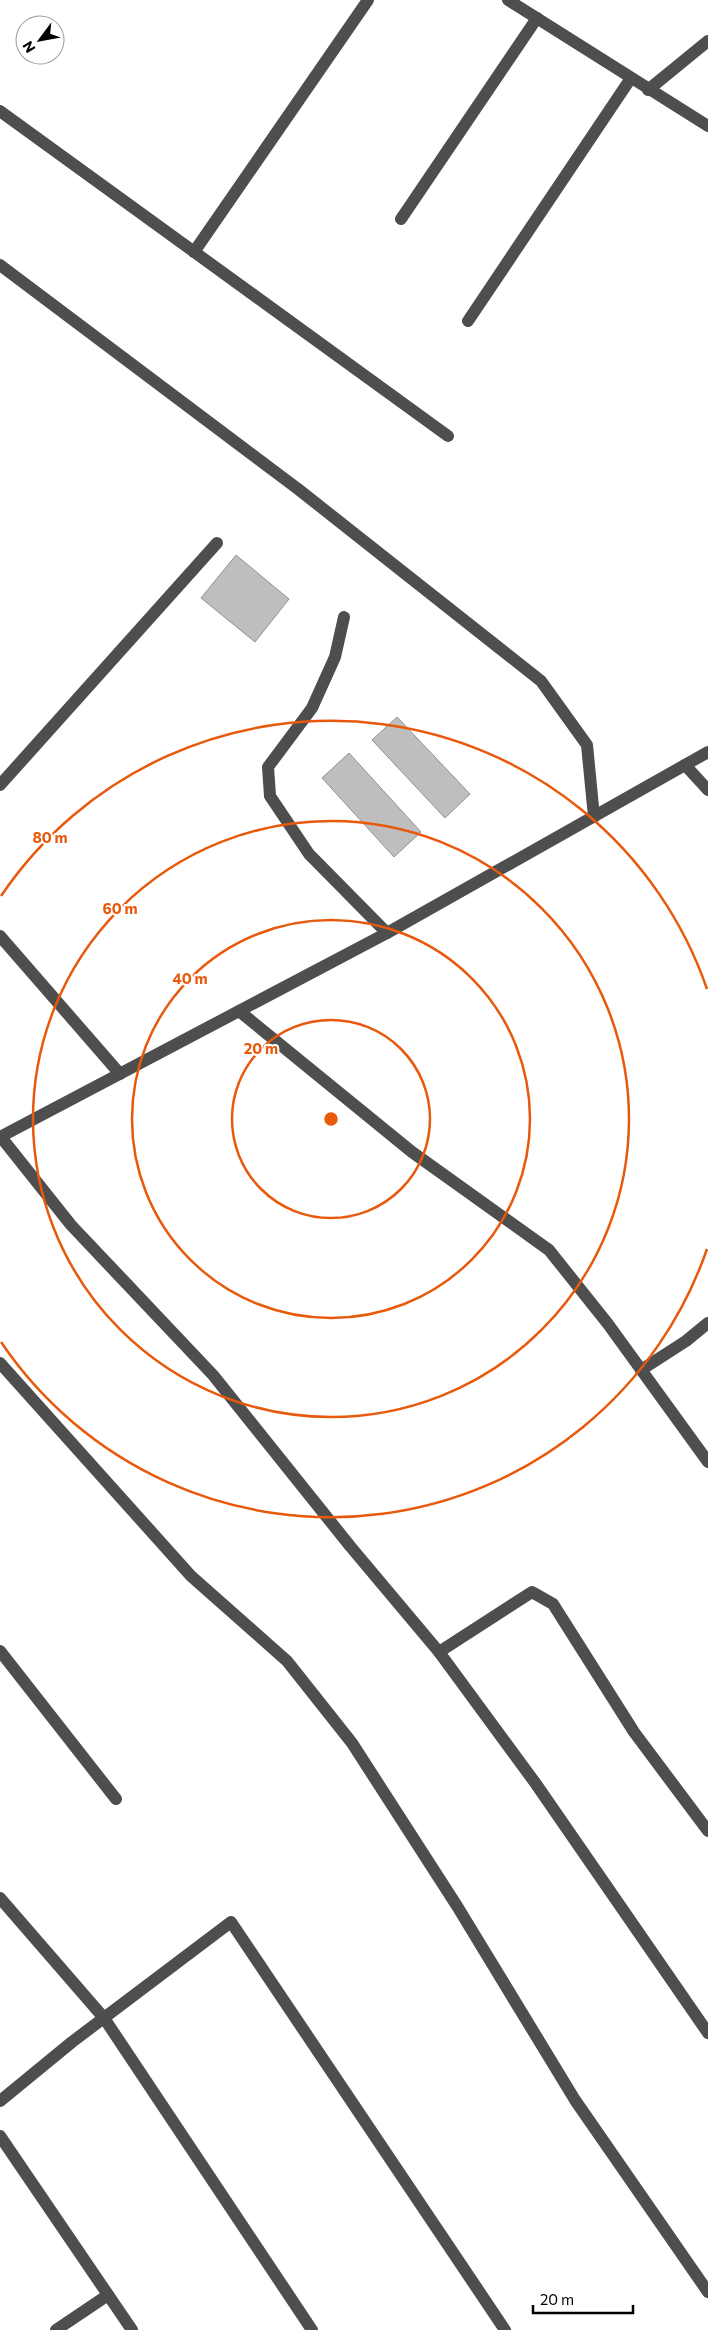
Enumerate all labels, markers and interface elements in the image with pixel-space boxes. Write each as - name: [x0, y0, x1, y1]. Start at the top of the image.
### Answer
- north arrow: [15, 15, 65, 65]
- text: N: [19, 38, 39, 56]
- text: 80 m: [32, 828, 68, 846]
- text: 60 m: [102, 899, 138, 917]
- text: 40 m: [172, 969, 208, 987]
- text: 20 m: [244, 1039, 278, 1057]
- centre of rings: [322, 1110, 340, 1128]
- scale bar: [533, 2282, 633, 2314]
- text: 20 m: [540, 2290, 574, 2308]

